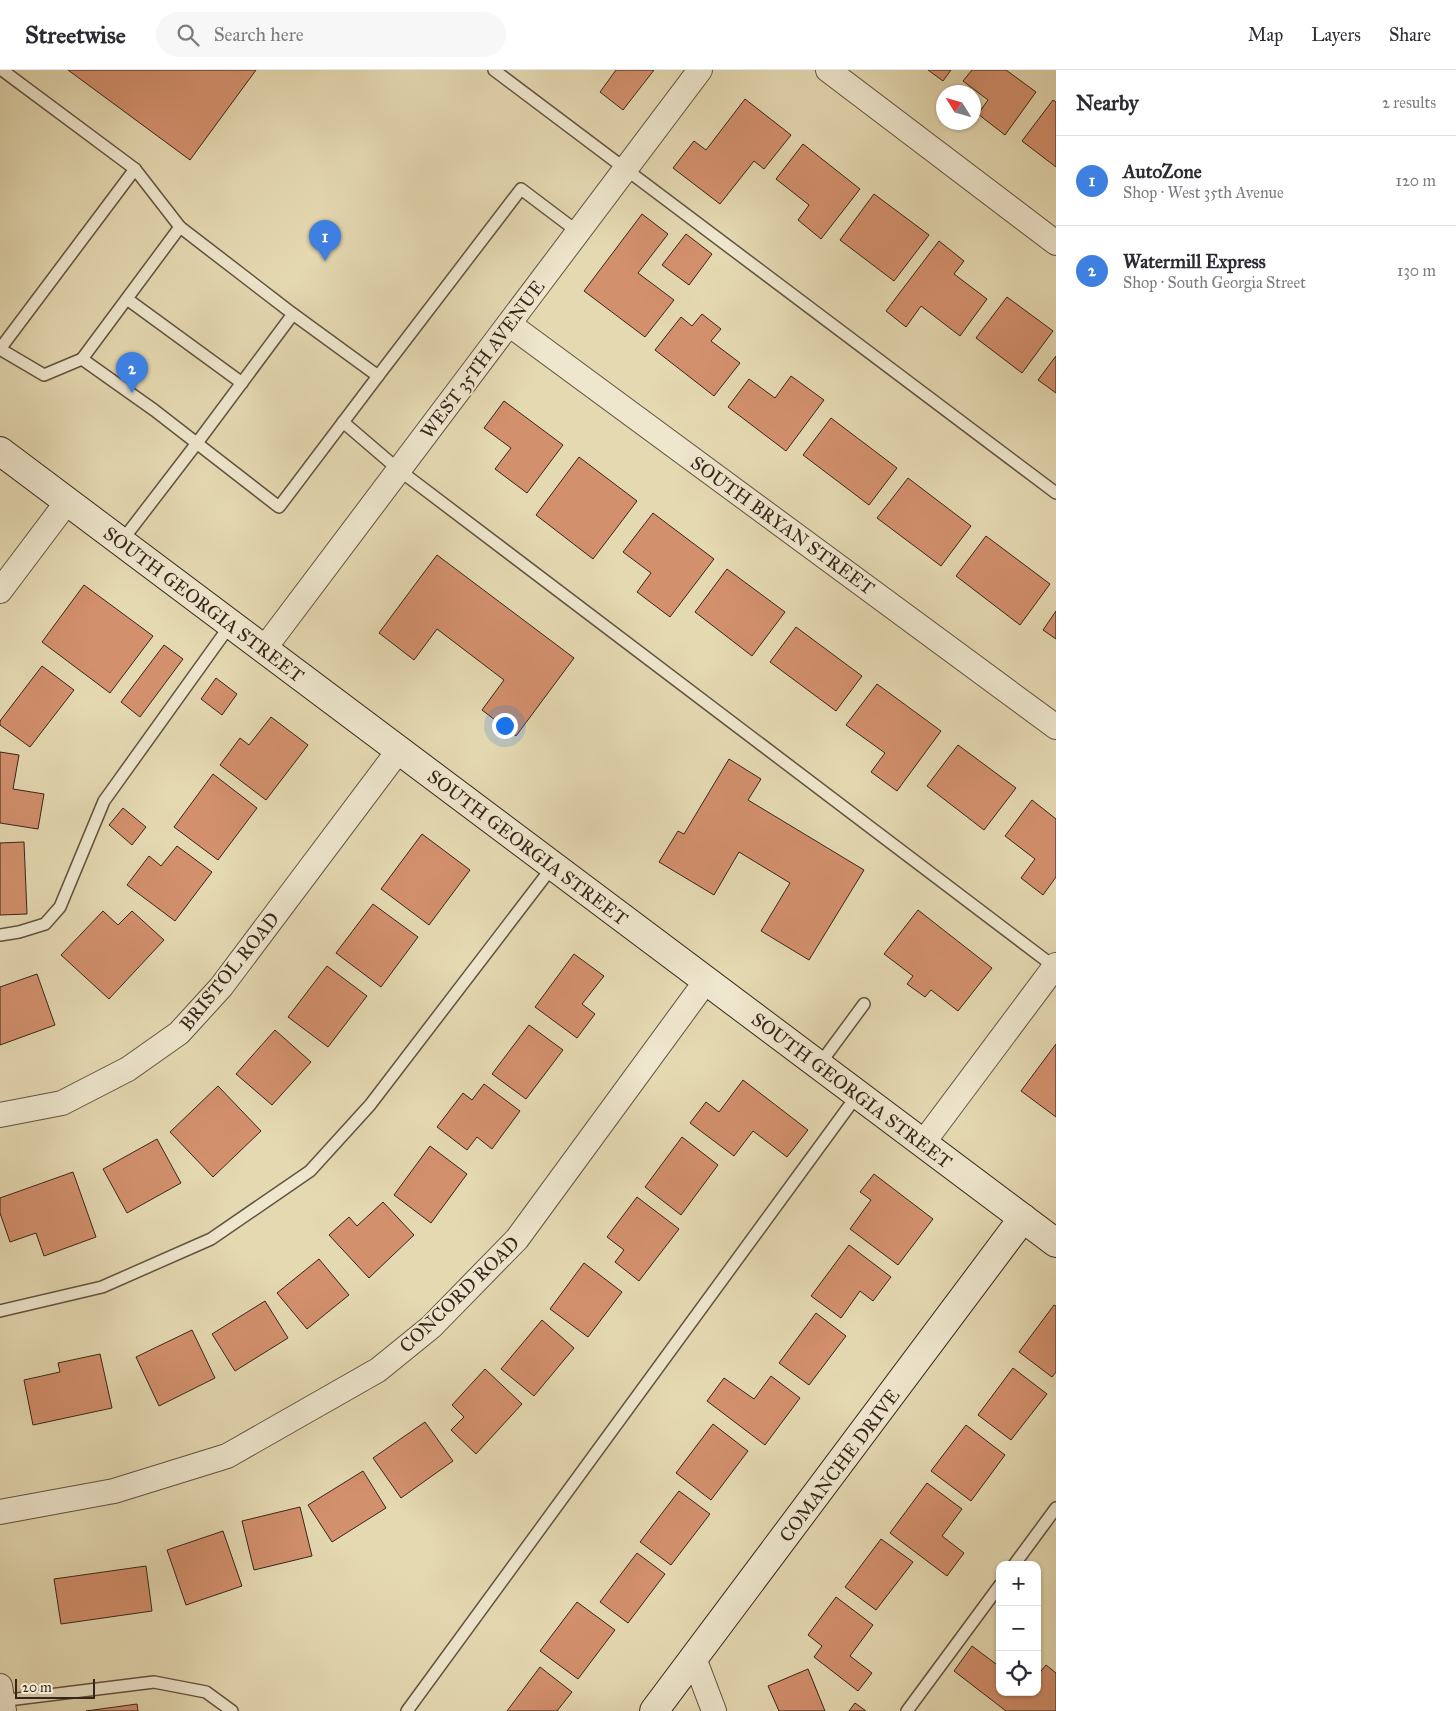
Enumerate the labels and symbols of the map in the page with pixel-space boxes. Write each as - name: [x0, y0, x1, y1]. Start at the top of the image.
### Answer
- north arrow: [936, 85, 981, 130]
- pin: 1: [309, 220, 341, 261]
- street label: WEST 35TH AVENUE: [415, 275, 550, 443]
- pin: 2: [116, 352, 148, 393]
- street label: SOUTH BRYAN STREET: [686, 451, 879, 600]
- street label: SOUTH GEORGIA STREET: [99, 521, 308, 687]
- your location: [492, 713, 518, 739]
- street label: SOUTH GEORGIA STREET: [423, 764, 632, 930]
- street label: BRISTOL ROAD: [175, 908, 284, 1035]
- street label: SOUTH GEORGIA STREET: [747, 1007, 956, 1173]
- street label: CONCORD ROAD: [395, 1231, 524, 1357]
- street label: COMANCHE DRIVE: [774, 1384, 905, 1546]
- scale bar: [15, 1676, 95, 1699]

